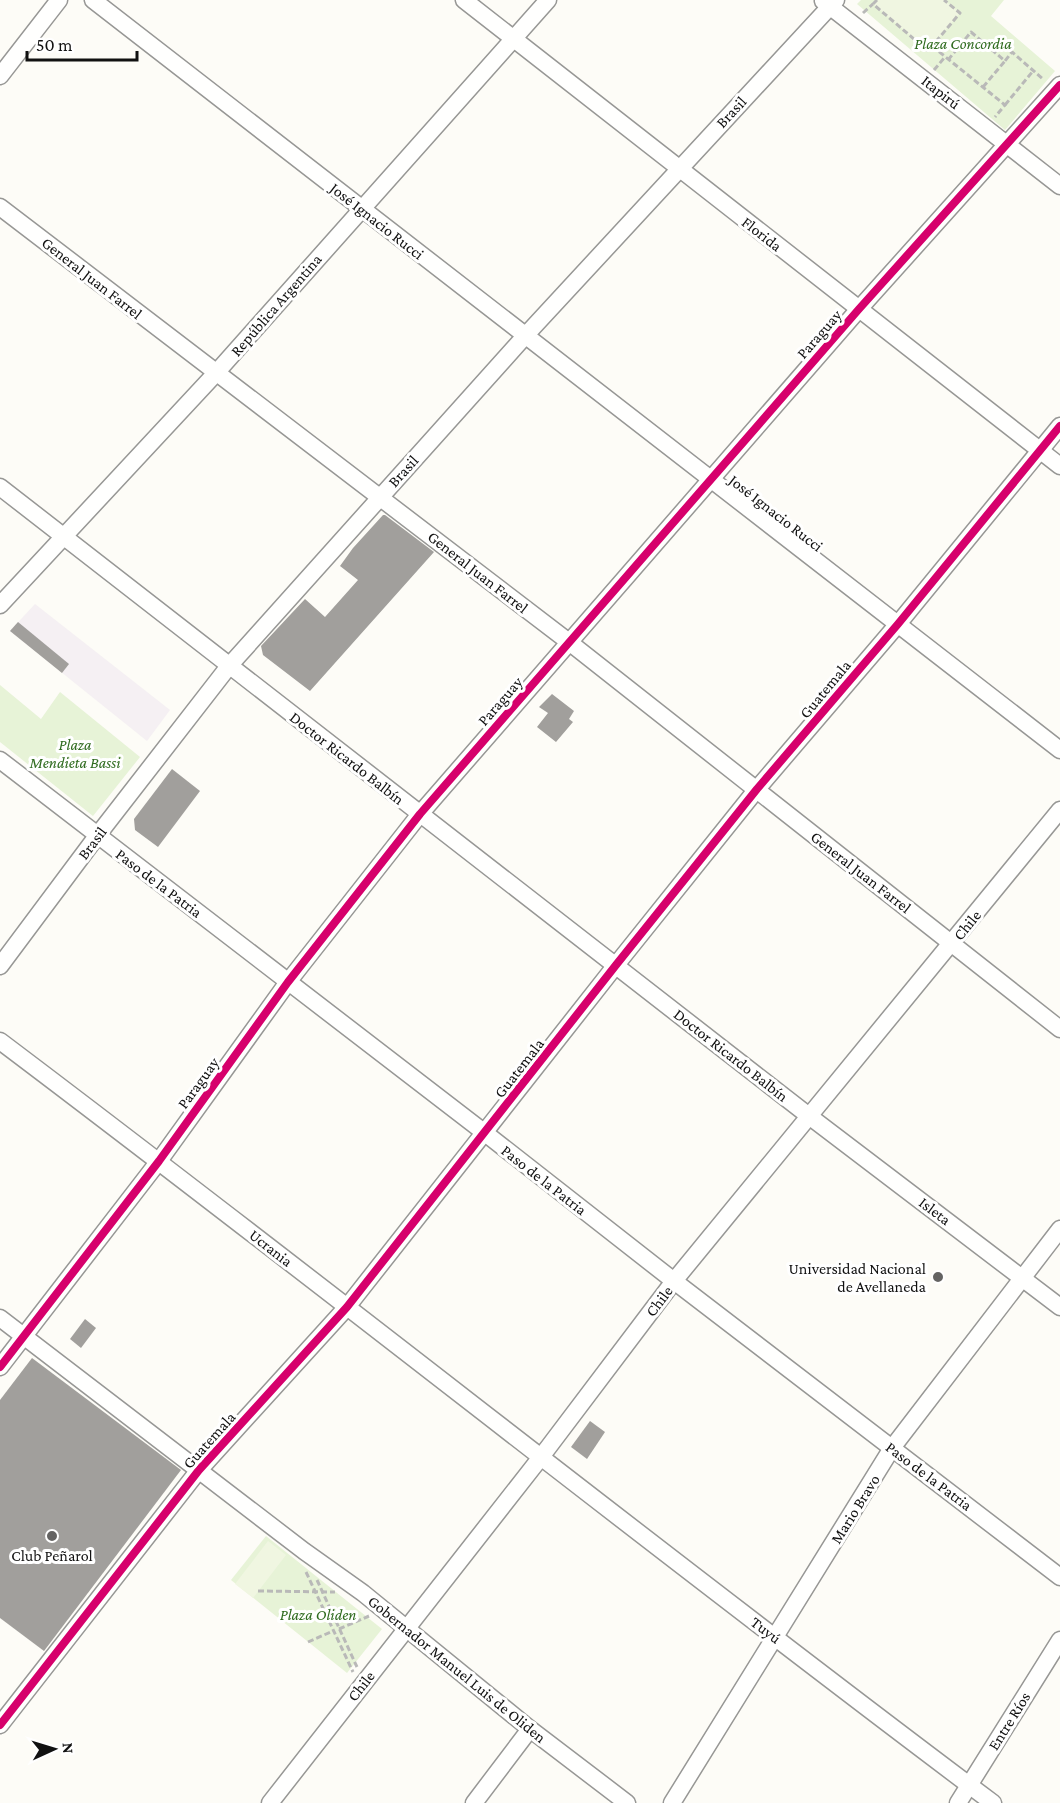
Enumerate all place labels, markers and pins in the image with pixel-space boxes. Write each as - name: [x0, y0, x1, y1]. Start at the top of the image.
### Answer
- place label: Universidad Nacional de Avellaneda: [788, 1260, 927, 1295]
- marker: Universidad Nacional de Avellaneda: [931, 1270, 945, 1284]
- marker: Club Peñarol: [45, 1529, 59, 1543]
- place label: Club Peñarol: [11, 1547, 93, 1564]

